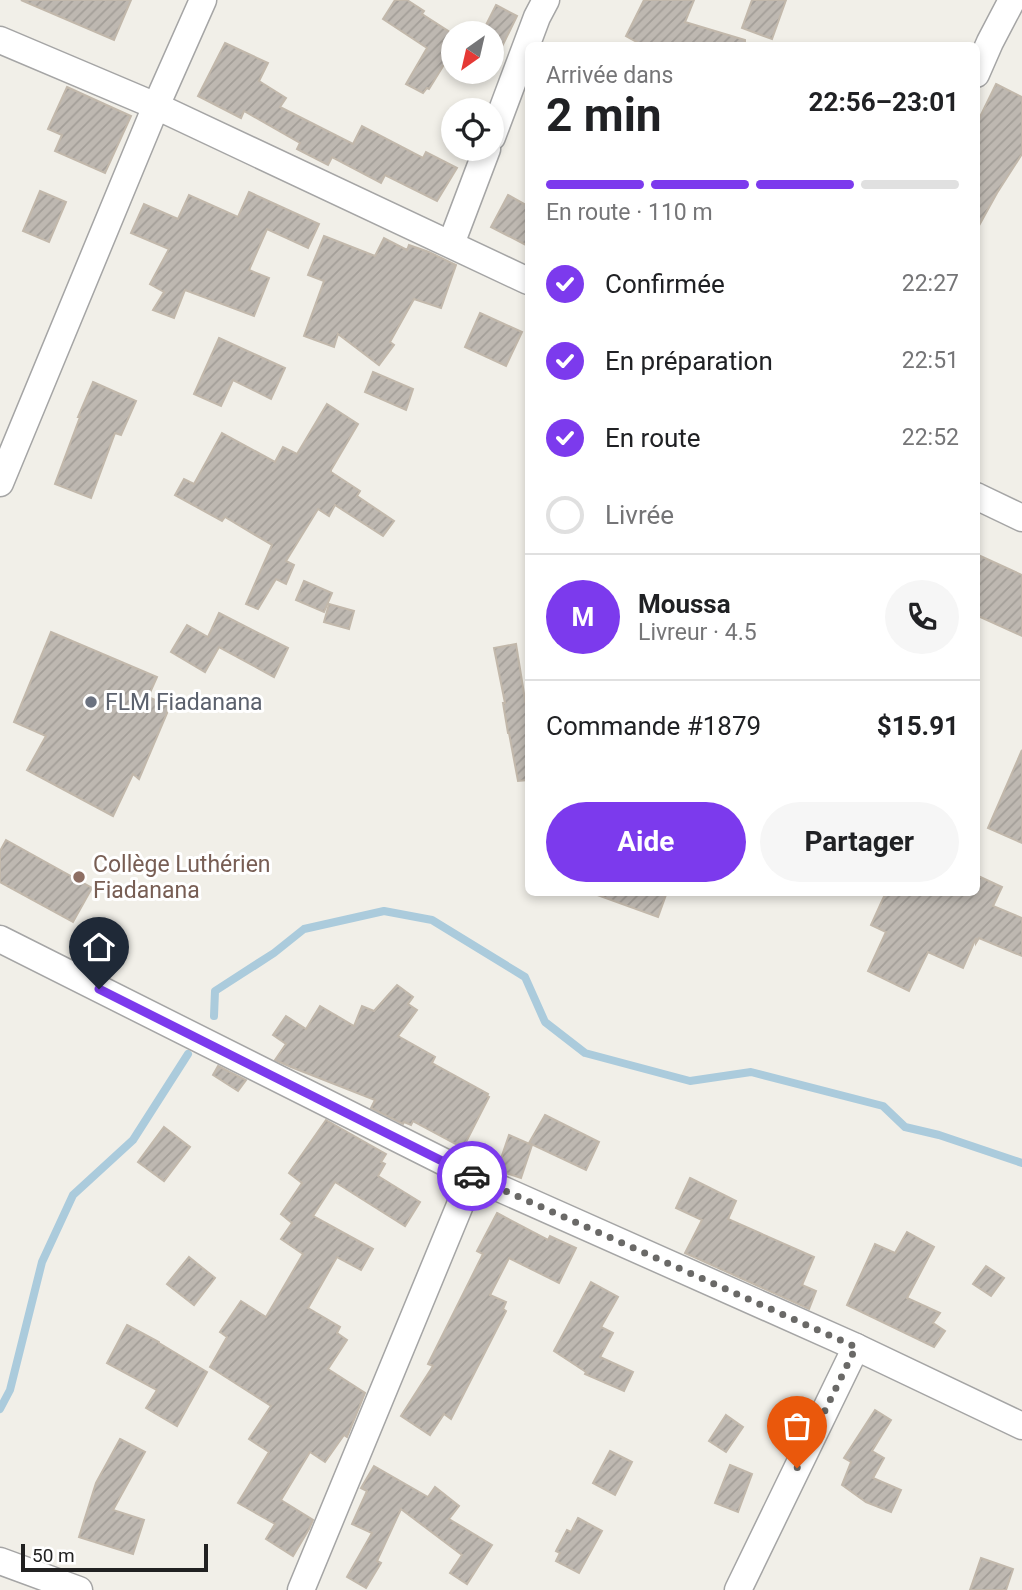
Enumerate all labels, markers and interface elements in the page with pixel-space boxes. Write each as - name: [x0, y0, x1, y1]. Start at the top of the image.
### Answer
- north arrow: [441, 21, 504, 84]
- map controls: [441, 21, 504, 161]
- text: Arrivée dans: [546, 62, 673, 89]
- text: 22:56–23:01: [809, 87, 959, 117]
- text: 2 min: [546, 88, 662, 142]
- button: locate: [441, 98, 504, 161]
- text: En route · 110 m: [546, 199, 713, 226]
- icon: check: [546, 265, 584, 303]
- text: Confirmée: [605, 269, 725, 299]
- text: 22:27: [902, 270, 959, 297]
- icon: check: [546, 342, 584, 380]
- text: En préparation: [605, 346, 773, 376]
- text: 22:51: [902, 347, 959, 374]
- icon: check: [546, 419, 584, 457]
- text: En route: [605, 423, 701, 453]
- text: 22:52: [902, 424, 959, 451]
- text: Livrée: [605, 500, 674, 530]
- button: phone: [885, 580, 959, 654]
- text: Moussa: [638, 589, 731, 619]
- text: M: [572, 602, 594, 632]
- text: Livreur · 4.5: [638, 619, 757, 646]
- place label: FLM Fiadanana: [105, 689, 263, 716]
- marker: FLM Fiadanana: [83, 694, 99, 710]
- text: Commande #1879: [546, 711, 761, 741]
- text: $15.91: [877, 711, 959, 741]
- button: Aide: [546, 802, 746, 882]
- button: Partager: [760, 802, 959, 882]
- place label: Collège Luthérien Fiadanana: [93, 851, 271, 904]
- marker: Collège Luthérien Fiadanana: [71, 869, 87, 885]
- pin: [69, 917, 129, 989]
- icon: home: [80, 928, 118, 966]
- courier: [437, 1141, 507, 1211]
- icon: car: [453, 1157, 491, 1195]
- pin: [767, 1396, 827, 1468]
- icon: bag: [778, 1407, 816, 1445]
- scale bar: [21, 1541, 208, 1573]
- text: 50 m: [32, 1544, 75, 1567]

